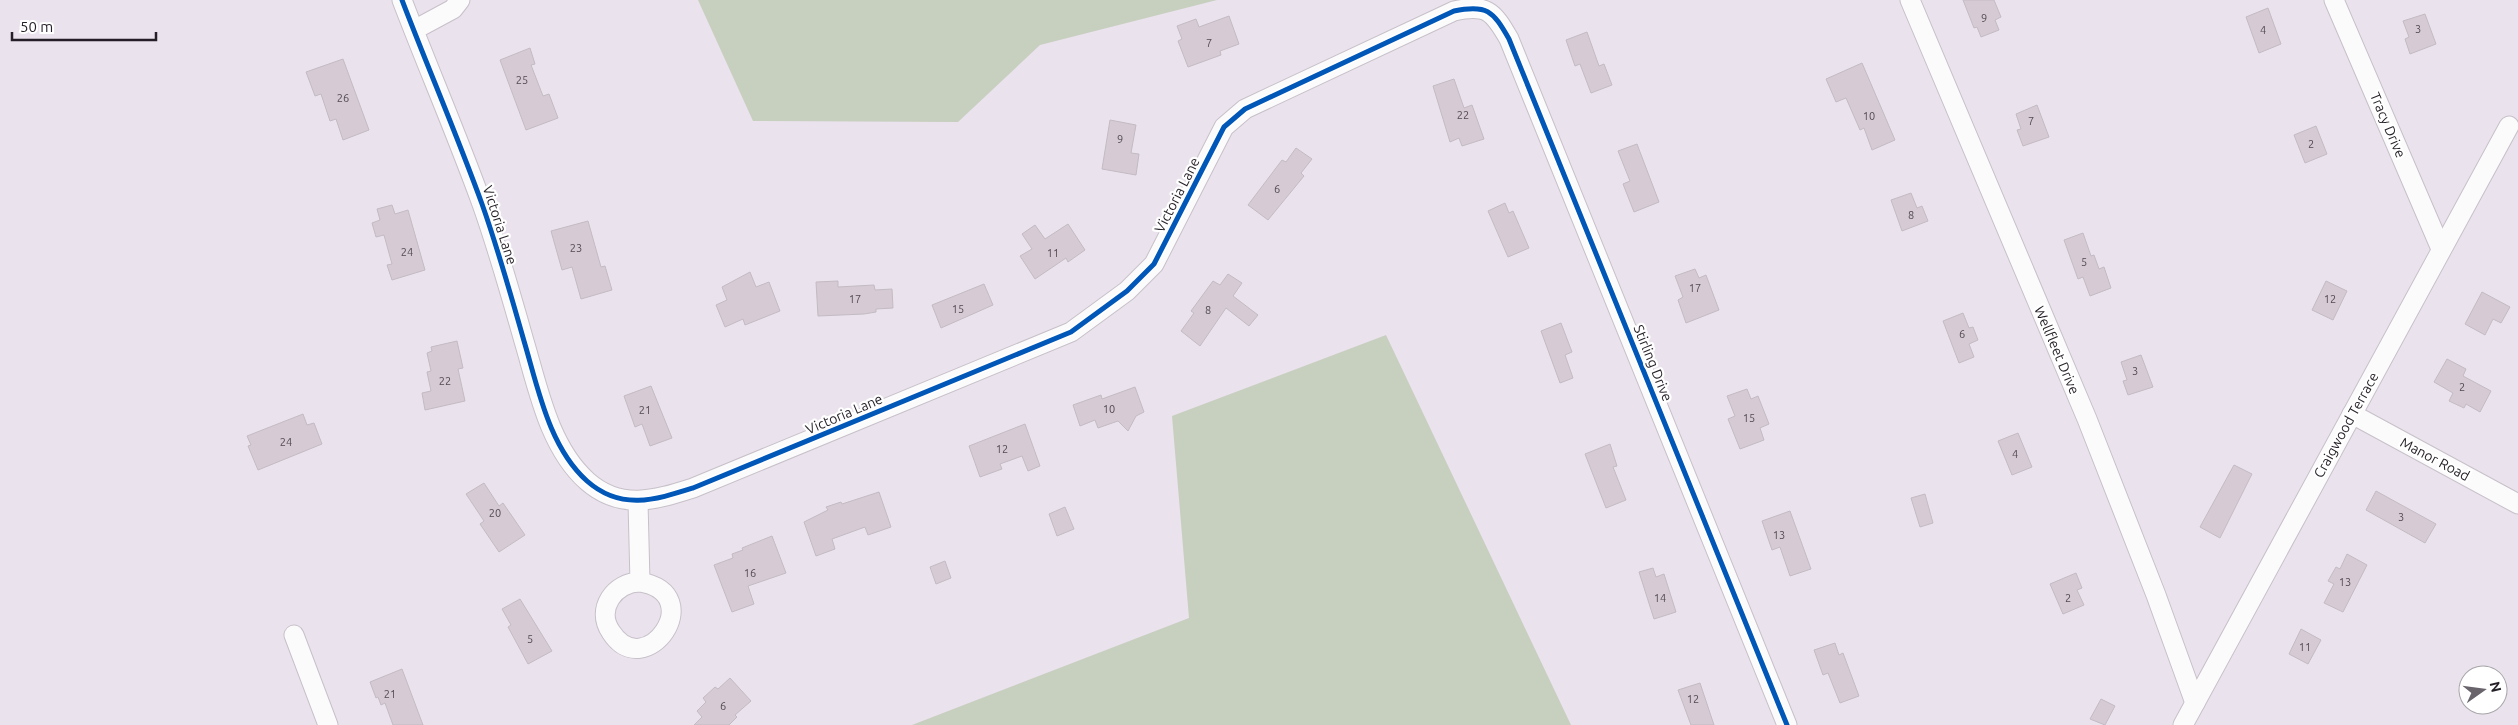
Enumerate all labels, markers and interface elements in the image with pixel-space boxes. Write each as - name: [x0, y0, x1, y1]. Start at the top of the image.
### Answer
- scale bar: [12, 10, 156, 42]
- house number: 9: [1981, 12, 1987, 24]
- text: 50 m: [20, 18, 53, 35]
- house number: 3: [2415, 23, 2421, 35]
- house number: 4: [2260, 24, 2266, 36]
- house number: 7: [1206, 37, 1212, 49]
- house number: 25: [516, 74, 528, 86]
- street label: Tracy Drive: [2367, 90, 2409, 160]
- house number: 26: [337, 92, 349, 104]
- house number: 22: [1457, 109, 1469, 121]
- house number: 10: [1863, 110, 1875, 122]
- house number: 7: [2028, 115, 2034, 127]
- house number: 9: [1117, 133, 1123, 145]
- house number: 2: [2308, 138, 2314, 150]
- street label: Victoria Lane: [1151, 155, 1203, 235]
- street label: Victoria Lane: [480, 183, 520, 267]
- house number: 6: [1274, 183, 1280, 195]
- house number: 8: [1908, 209, 1914, 221]
- house number: 23: [570, 242, 582, 254]
- house number: 24: [401, 246, 413, 258]
- house number: 11: [1047, 247, 1059, 259]
- house number: 5: [2081, 256, 2087, 268]
- house number: 17: [1689, 282, 1701, 294]
- house number: 17: [849, 293, 861, 305]
- house number: 12: [2324, 293, 2336, 305]
- house number: 15: [952, 303, 964, 315]
- house number: 8: [1205, 304, 1211, 316]
- street label: Wellfleet Drive: [2031, 304, 2083, 396]
- street label: Stirling Drive: [1630, 322, 1676, 404]
- house number: 6: [1959, 328, 1965, 340]
- house number: 3: [2132, 365, 2138, 377]
- street label: Craigwood Terrace: [2310, 370, 2382, 480]
- house number: 22: [439, 375, 451, 387]
- house number: 2: [2459, 381, 2465, 393]
- street label: Victoria Lane: [803, 391, 885, 437]
- house number: 10: [1103, 403, 1115, 415]
- house number: 21: [639, 404, 651, 416]
- house number: 15: [1743, 412, 1755, 424]
- street label: Manor Road: [2398, 434, 2472, 484]
- house number: 24: [280, 436, 292, 448]
- house number: 12: [996, 443, 1008, 455]
- house number: 4: [2012, 448, 2018, 460]
- house number: 20: [489, 507, 501, 519]
- house number: 3: [2398, 511, 2404, 523]
- house number: 13: [1773, 529, 1785, 541]
- house number: 16: [744, 567, 756, 579]
- house number: 13: [2339, 576, 2351, 588]
- house number: 14: [1654, 592, 1666, 604]
- house number: 2: [2065, 592, 2071, 604]
- house number: 5: [527, 633, 533, 645]
- house number: 11: [2299, 641, 2311, 653]
- north arrow: [2458, 665, 2508, 715]
- text: N: [2487, 680, 2505, 694]
- house number: 21: [384, 688, 396, 700]
- house number: 12: [1687, 693, 1699, 705]
- house number: 6: [720, 700, 726, 712]

